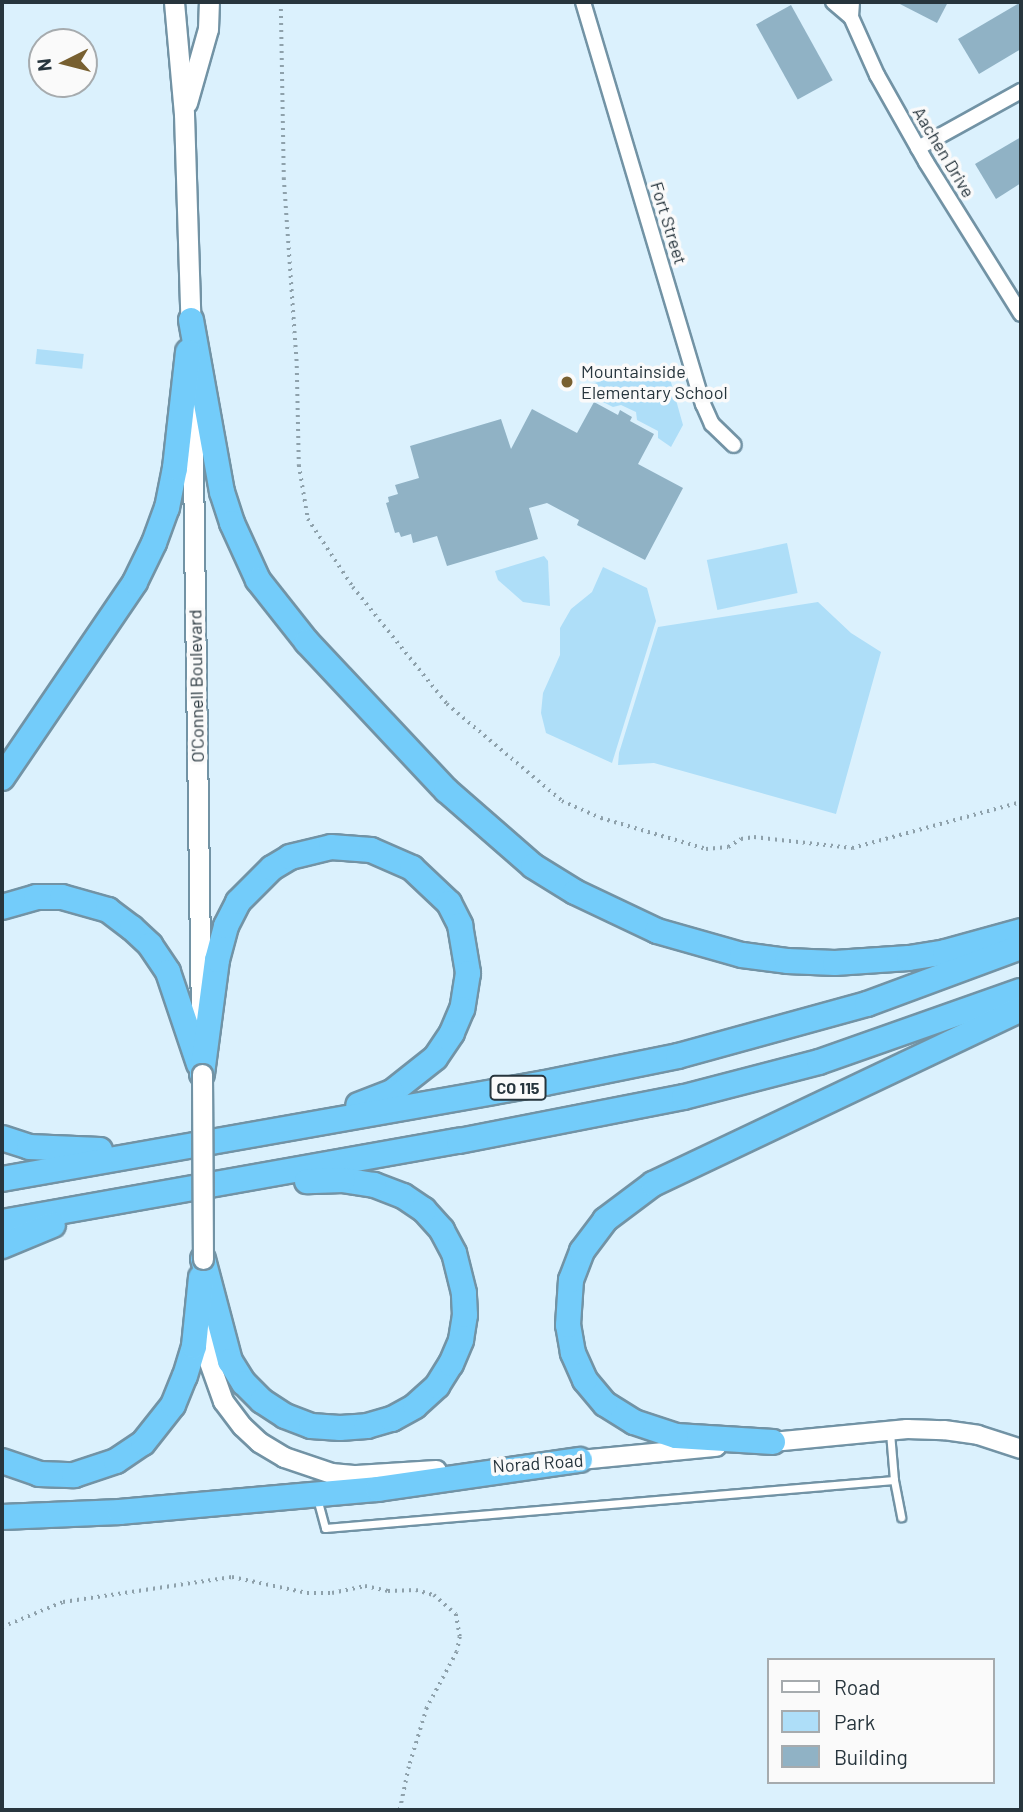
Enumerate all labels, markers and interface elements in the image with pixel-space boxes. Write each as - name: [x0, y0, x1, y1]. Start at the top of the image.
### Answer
- north arrow: [28, 28, 98, 98]
- text: N: [32, 58, 56, 73]
- street label: Aachen Drive: [908, 103, 980, 201]
- street label: Fort Street: [646, 179, 692, 267]
- place label: Mountainside Elementary School: [581, 361, 728, 404]
- marker: Mountainside Elementary School: [559, 374, 575, 390]
- street label: O'Connell Boulevard: [184, 609, 208, 763]
- road number: CO 115: [488, 1076, 548, 1100]
- street label: Norad Road: [492, 1449, 584, 1477]
- legend: [768, 1658, 995, 1784]
- text: Road: [834, 1674, 880, 1699]
- text: Park: [834, 1709, 875, 1734]
- text: Building: [834, 1744, 908, 1769]

